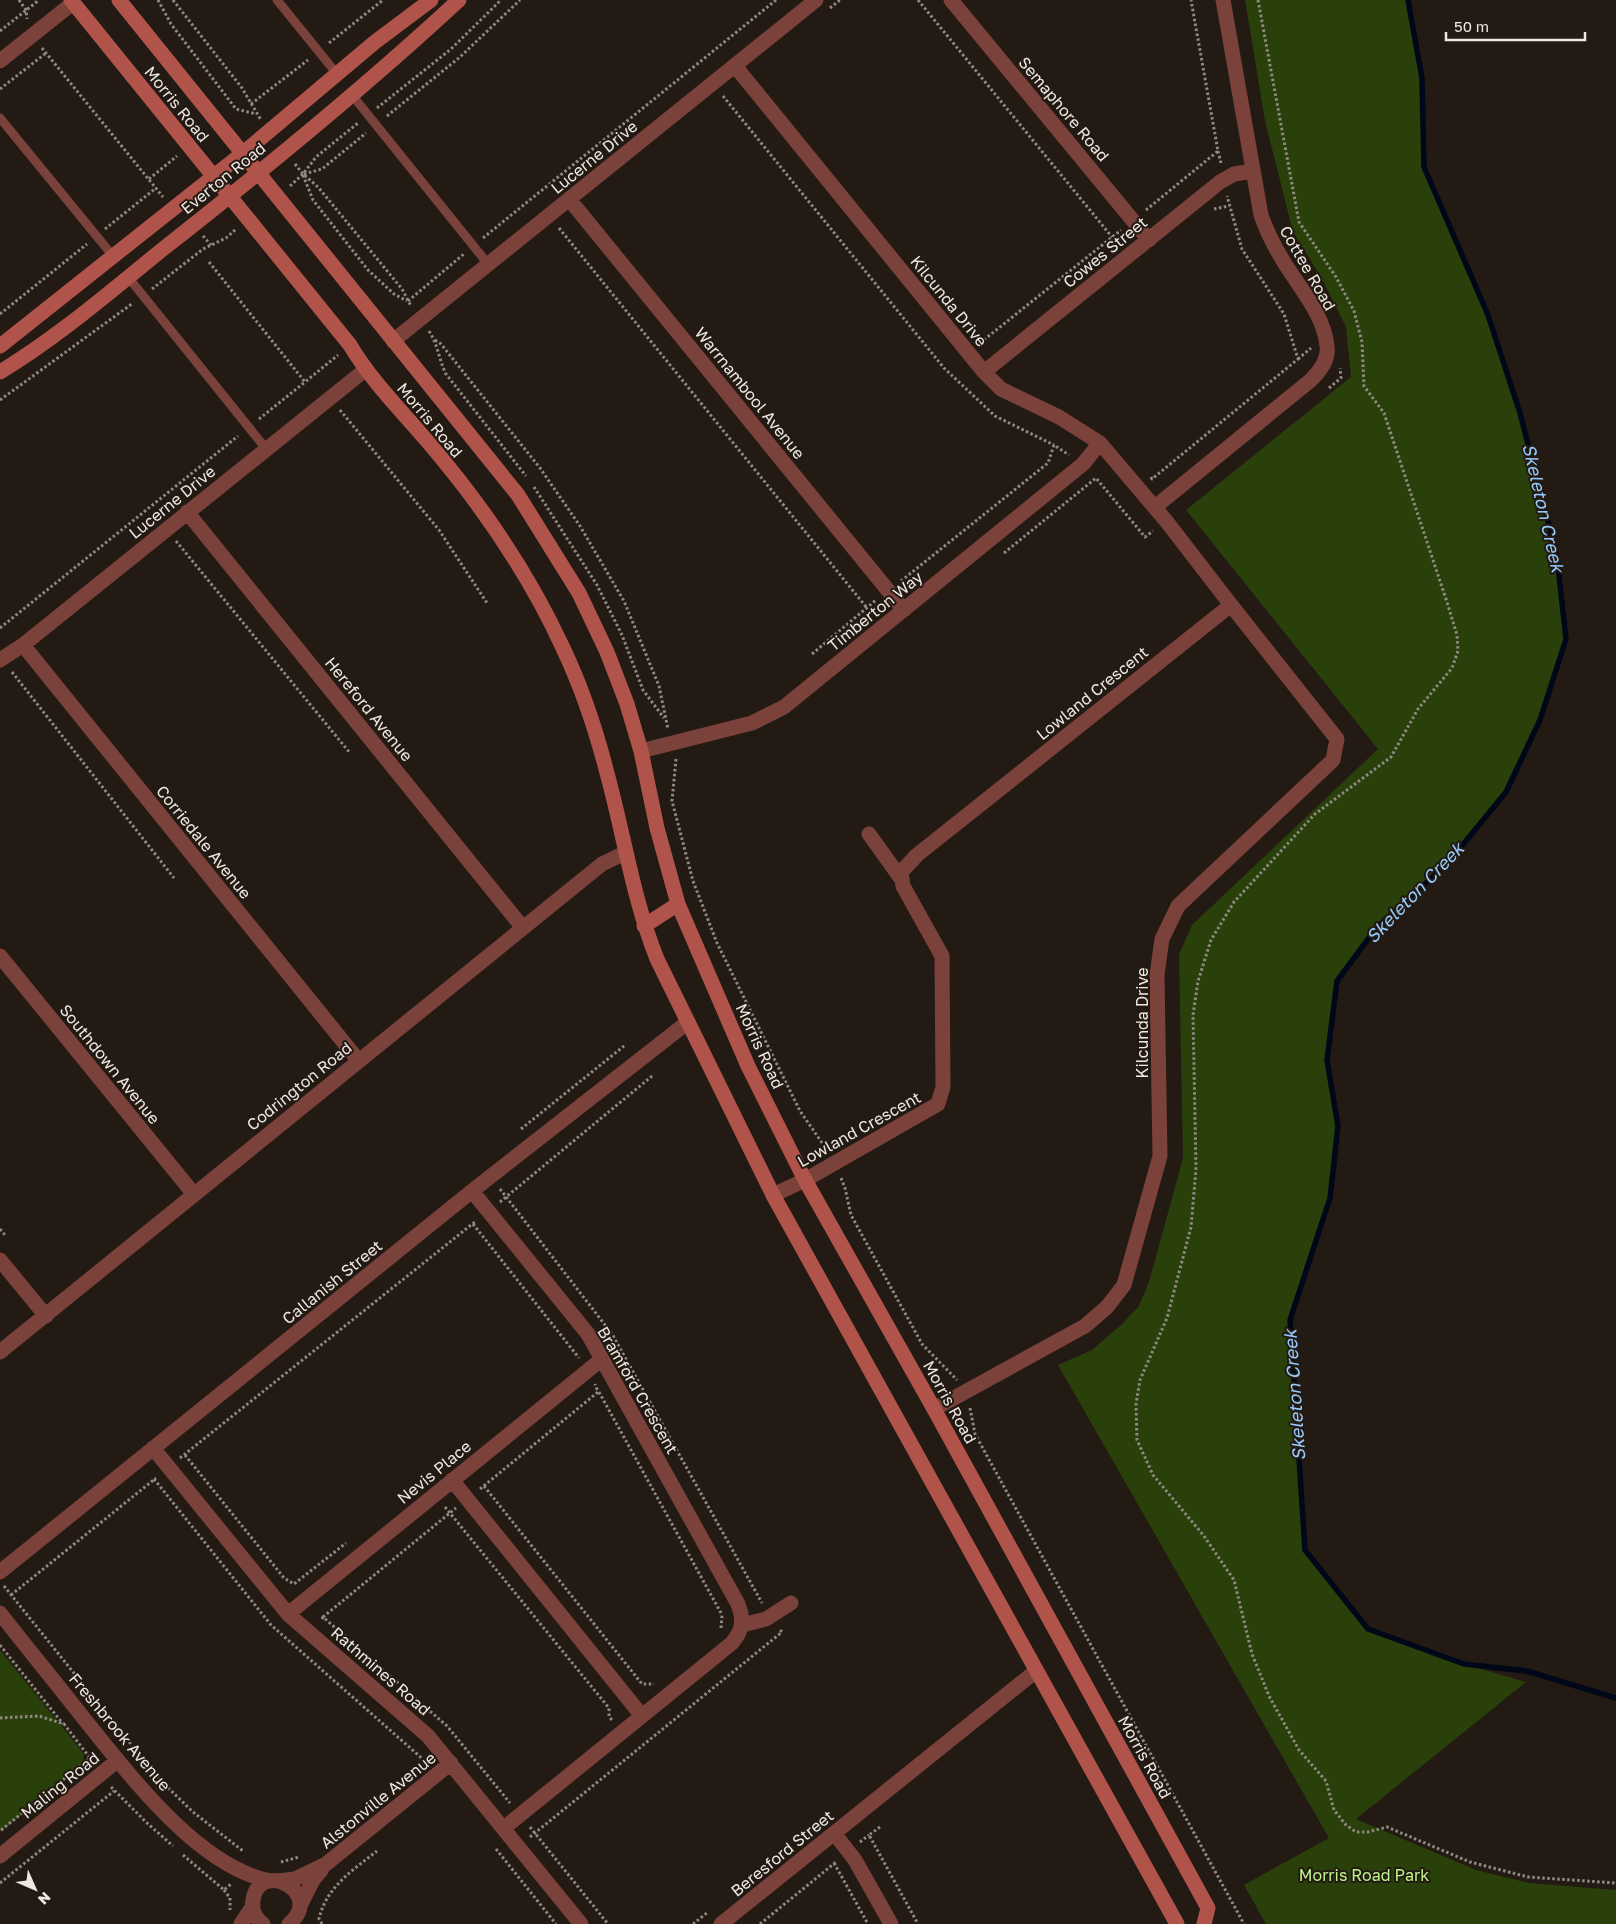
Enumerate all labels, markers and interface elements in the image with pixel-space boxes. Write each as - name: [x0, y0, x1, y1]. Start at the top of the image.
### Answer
- scale bar: [1446, 10, 1585, 42]
- text: 50 m: [1454, 17, 1489, 35]
- street label: Semaphore Road: [1014, 53, 1114, 165]
- street label: Morris Road: [140, 62, 214, 146]
- street label: Lucerne Drive: [547, 116, 641, 198]
- street label: Everton Road: [177, 138, 269, 218]
- street label: Cowes Street: [1059, 212, 1151, 292]
- street label: Cottee Road: [1276, 222, 1340, 314]
- street label: Kilcunda Drive: [906, 252, 992, 350]
- street label: Warrnambool Avenue: [691, 323, 809, 463]
- street label: Morris Road: [393, 378, 467, 462]
- water label: Skeleton Creek: [1518, 441, 1570, 576]
- street label: Lucerne Drive: [125, 461, 219, 543]
- street label: Timberton Way: [824, 567, 927, 655]
- street label: Lowland Crescent: [1032, 642, 1152, 744]
- street label: Hereford Avenue: [321, 653, 417, 765]
- street label: Corriedale Avenue: [152, 781, 256, 903]
- water label: Skeleton Creek: [1361, 836, 1469, 947]
- street label: Kilcunda Drive: [1132, 967, 1152, 1079]
- street label: Southdown Avenue: [56, 1000, 164, 1128]
- street label: Morris Road: [732, 1000, 788, 1092]
- street label: Codrington Road: [242, 1037, 356, 1135]
- street label: Lowland Crescent: [794, 1087, 924, 1171]
- street label: Callanish Street: [278, 1236, 386, 1328]
- street label: Bramford Crescent: [593, 1323, 683, 1457]
- water label: Skeleton Creek: [1278, 1327, 1310, 1461]
- street label: Morris Road: [919, 1357, 981, 1447]
- street label: Nevis Place: [393, 1436, 475, 1508]
- street label: Rathmines Road: [327, 1622, 435, 1720]
- street label: Freshbrook Avenue: [65, 1669, 175, 1795]
- street label: Morris Road: [1114, 1712, 1176, 1802]
- street label: Maling Road: [17, 1747, 103, 1823]
- street label: Alstonville Avenue: [316, 1747, 440, 1853]
- street label: Beresford Street: [727, 1805, 837, 1901]
- north arrow: [10, 1864, 60, 1914]
- park label: Morris Road Park: [1299, 1865, 1429, 1885]
- text: N: [35, 1889, 54, 1908]

